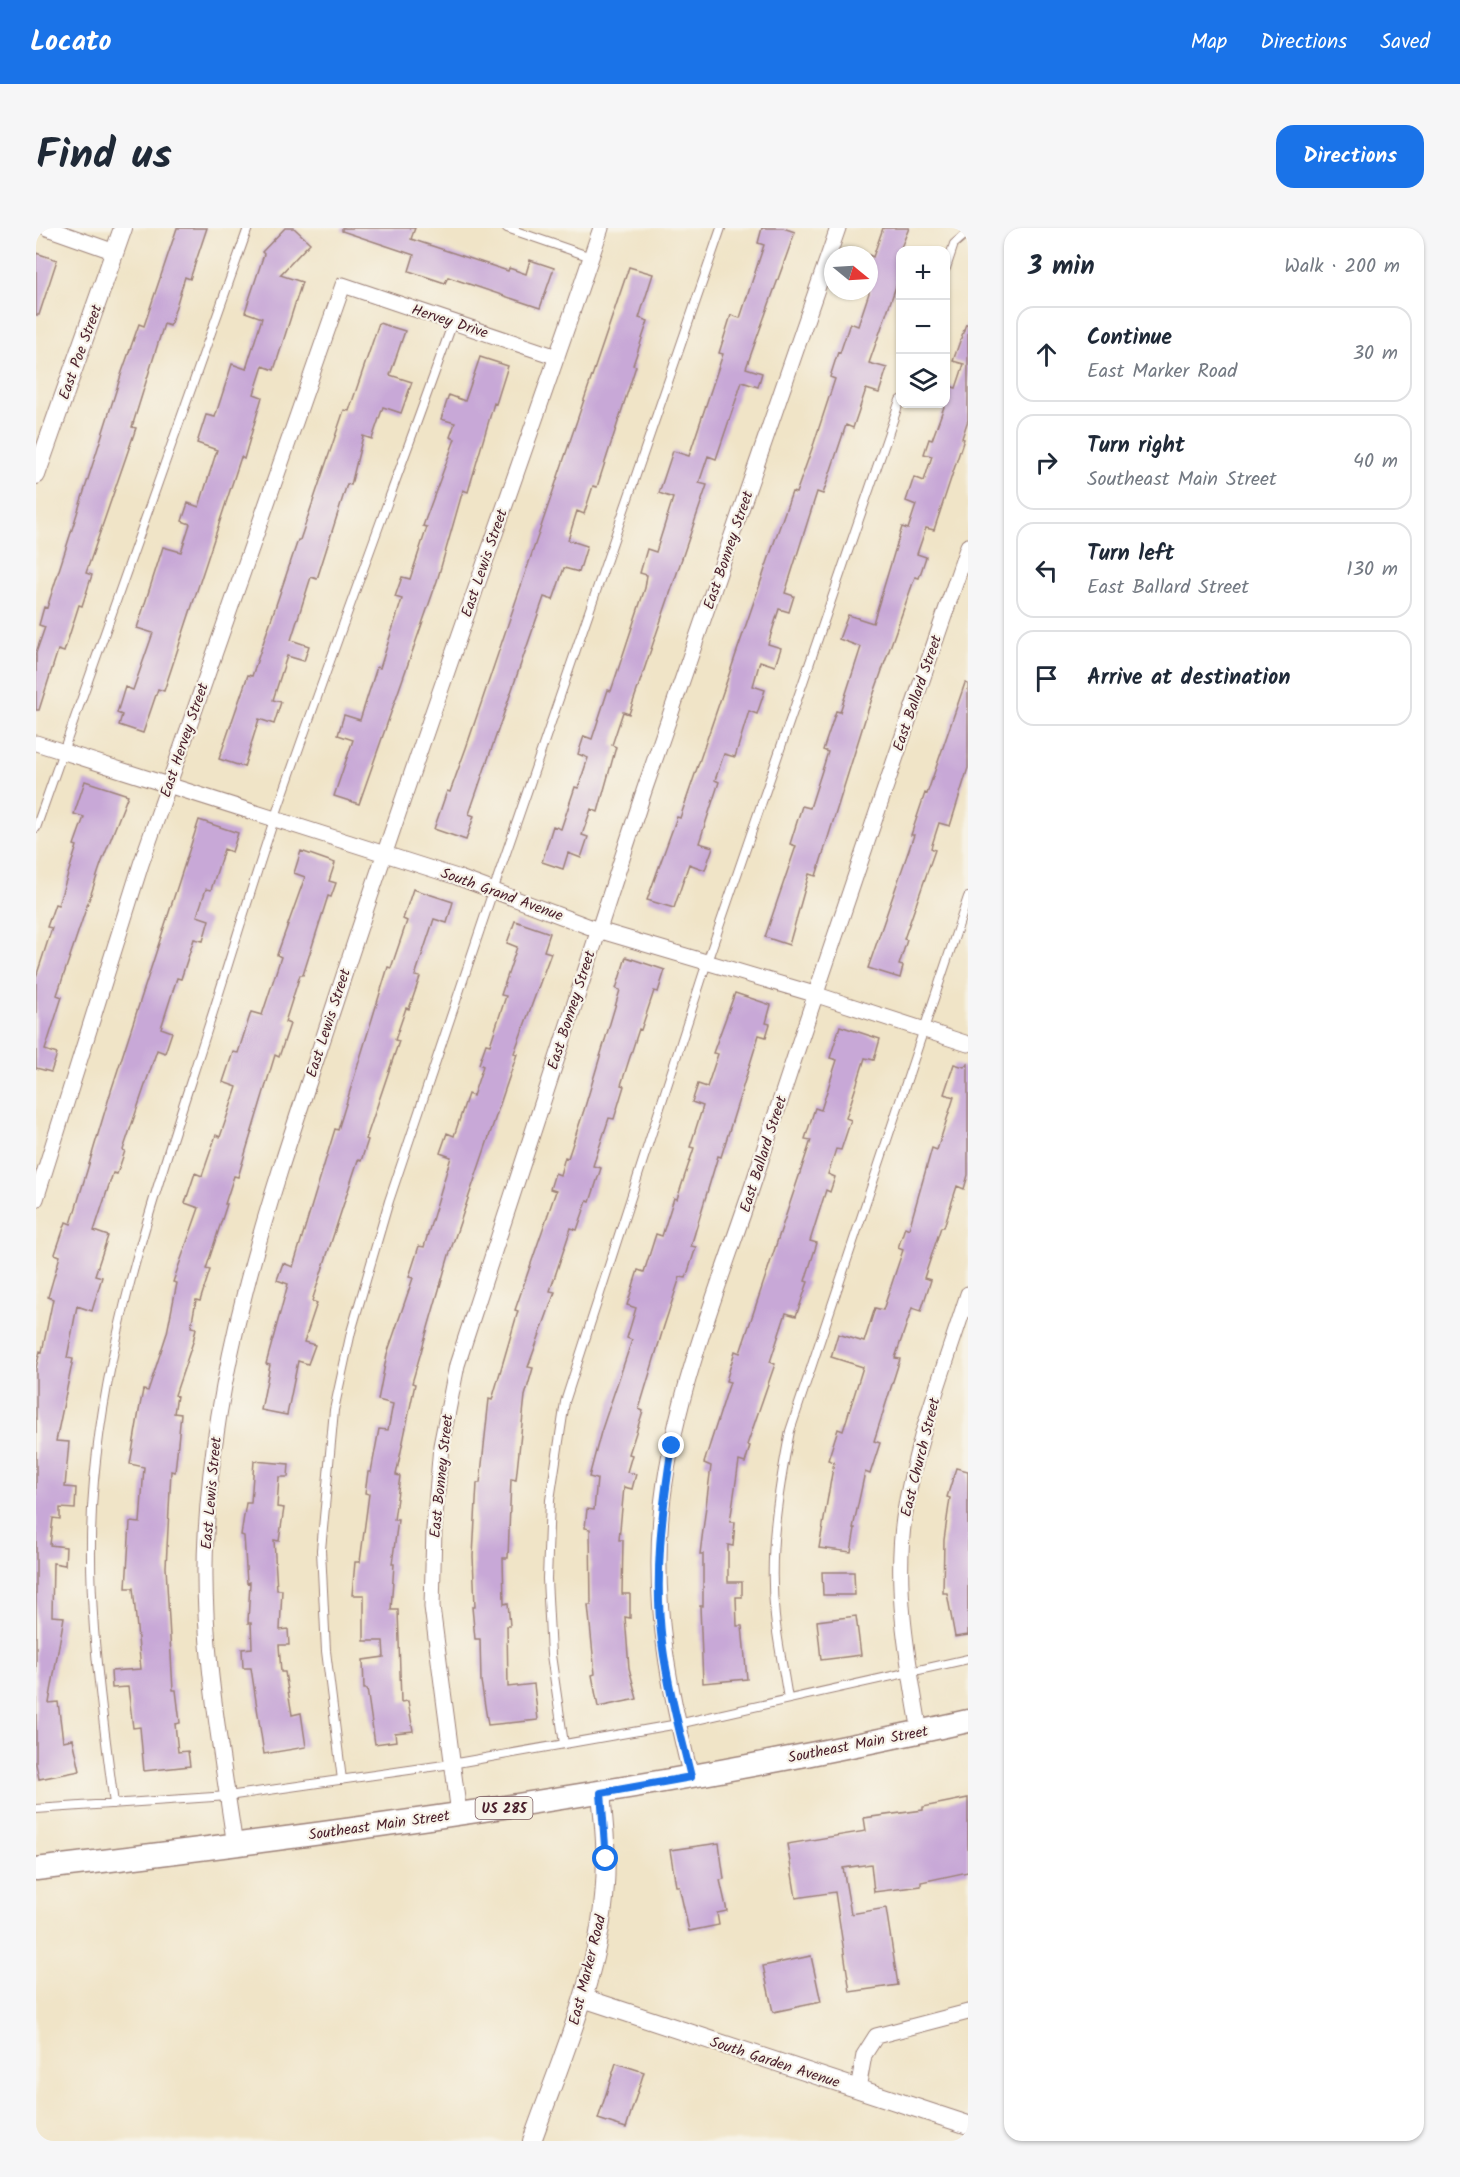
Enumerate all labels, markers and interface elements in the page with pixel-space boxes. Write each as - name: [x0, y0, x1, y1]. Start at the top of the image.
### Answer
- text: Locato: [30, 20, 111, 65]
- text: Map: [1191, 26, 1227, 59]
- text: Directions: [1260, 26, 1347, 59]
- text: Saved: [1380, 26, 1430, 59]
- text: Find us: [36, 123, 172, 190]
- button: Directions: [1276, 125, 1424, 188]
- north arrow: [824, 246, 878, 300]
- map controls: [896, 246, 950, 408]
- button: +: [896, 246, 950, 300]
- text: 3 min: [1028, 246, 1095, 288]
- text: Walk · 200 m: [1284, 251, 1400, 283]
- street label: Hervey Drive: [408, 298, 491, 346]
- button: −: [896, 300, 950, 354]
- street label: East Poe Street: [53, 301, 109, 403]
- text: Continue: [1087, 321, 1172, 356]
- icon: ahead: [1030, 338, 1063, 371]
- text: 30 m: [1353, 338, 1398, 370]
- button: layers: [896, 354, 950, 408]
- text: East Marker Road: [1087, 356, 1237, 388]
- text: Turn right: [1087, 429, 1185, 464]
- icon: right: [1030, 446, 1063, 479]
- text: 40 m: [1353, 446, 1398, 478]
- text: Southeast Main Street: [1087, 464, 1277, 496]
- street label: East Bonney Street: [697, 488, 761, 613]
- street label: East Lewis Street: [455, 506, 515, 621]
- text: Turn left: [1087, 537, 1174, 572]
- icon: left: [1030, 554, 1063, 587]
- text: 130 m: [1346, 554, 1398, 586]
- text: East Ballard Street: [1087, 572, 1249, 604]
- street label: East Ballard Street: [887, 632, 949, 755]
- text: Arrive at destination: [1087, 661, 1290, 696]
- icon: arrive: [1030, 662, 1063, 695]
- street label: East Hervey Street: [154, 680, 216, 801]
- street label: South Grand Avenue: [437, 862, 566, 928]
- street label: East Bonney Street: [541, 947, 603, 1073]
- street label: East Lewis Street: [300, 966, 358, 1081]
- street label: East Ballard Street: [734, 1093, 794, 1216]
- street label: East Church Street: [895, 1395, 947, 1519]
- street label: East Bonney Street: [424, 1413, 460, 1539]
- route end: [658, 1432, 684, 1458]
- street label: East Lewis Street: [195, 1436, 229, 1550]
- street label: Southeast Main Street: [786, 1720, 931, 1770]
- road number: US 285: [476, 1797, 532, 1819]
- street label: Southeast Main Street: [307, 1804, 451, 1848]
- route start: [592, 1845, 618, 1871]
- street label: East Marker Road: [563, 1912, 613, 2028]
- street label: South Garden Avenue: [707, 2031, 843, 2095]

